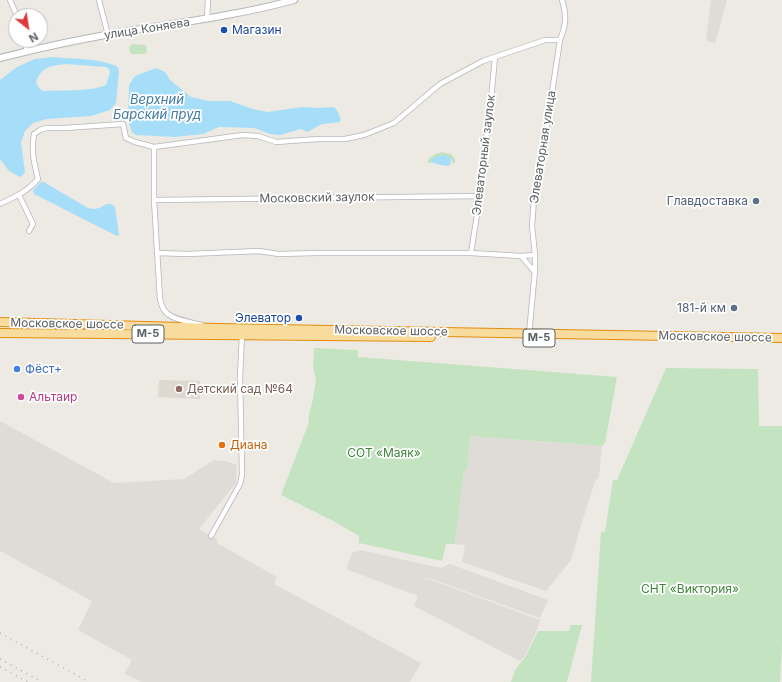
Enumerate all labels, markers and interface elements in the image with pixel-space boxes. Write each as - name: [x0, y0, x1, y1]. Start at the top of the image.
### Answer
- north arrow: [8, 8, 48, 48]
- street label: улица Коняева: [103, 15, 191, 43]
- place label: Магазин: [232, 23, 282, 37]
- marker: Магазин: [219, 25, 229, 35]
- text: N: [26, 29, 41, 46]
- street label: Элеваторная улица: [527, 90, 559, 204]
- water label: Верхний Барский пруд: [113, 92, 201, 123]
- street label: Элеваторный заулок: [469, 94, 499, 216]
- street label: Московский заулок: [259, 190, 375, 206]
- place label: Главдоставка: [667, 194, 748, 208]
- marker: Главдоставка: [751, 196, 761, 206]
- place label: 181-й км: [677, 301, 726, 315]
- marker: 181-й км: [729, 303, 739, 313]
- place label: Элеватор: [235, 311, 291, 325]
- marker: Элеватор: [294, 313, 304, 323]
- street label: Московское шоссе: [10, 316, 124, 332]
- street label: Московское шоссе: [334, 323, 448, 339]
- road number: М-5: [132, 325, 164, 343]
- road number: М-5: [523, 329, 555, 347]
- street label: Московское шоссе: [658, 329, 772, 345]
- place label: Фёст+: [25, 362, 62, 376]
- marker: Фёст+: [12, 364, 22, 374]
- place label: Детский сад №64: [187, 382, 293, 396]
- marker: Детский сад №64: [174, 384, 184, 394]
- place label: Альтаир: [29, 390, 77, 404]
- marker: Альтаир: [16, 392, 26, 402]
- place label: Диана: [230, 438, 268, 452]
- marker: Диана: [217, 440, 227, 450]
- park label: СОТ «Маяк»: [347, 446, 421, 460]
- park label: СНТ «Виктория»: [641, 582, 739, 596]

